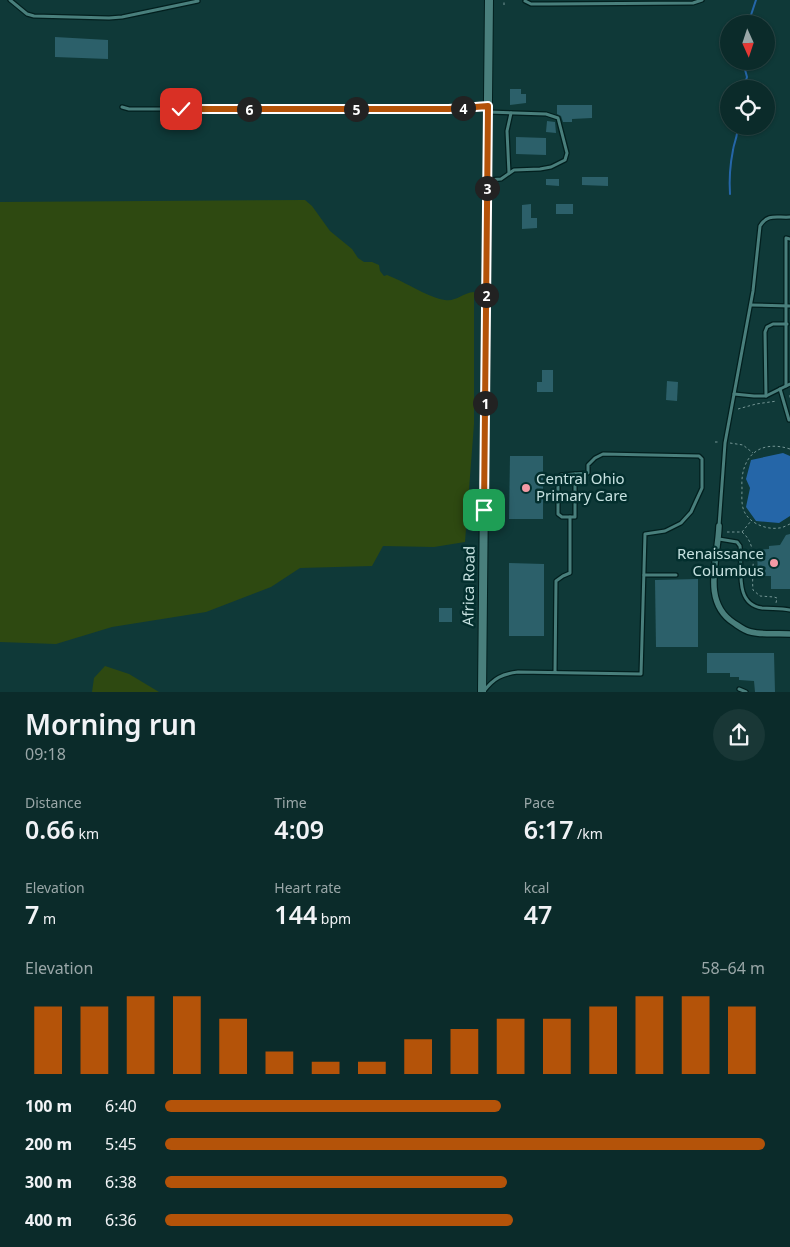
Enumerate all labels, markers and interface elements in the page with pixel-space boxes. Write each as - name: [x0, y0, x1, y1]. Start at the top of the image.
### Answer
- north arrow: [720, 15, 775, 70]
- map controls: [720, 15, 775, 135]
- button: locate: [720, 80, 775, 135]
- pin: [160, 88, 202, 130]
- icon: check: [167, 95, 195, 123]
- pin: 6: [236, 96, 262, 122]
- pin: 5: [344, 96, 368, 122]
- pin: 4: [450, 96, 476, 120]
- text: 4: [459, 99, 468, 118]
- text: 6: [245, 100, 254, 119]
- text: 5: [352, 100, 361, 119]
- pin: 3: [474, 176, 500, 200]
- text: 3: [483, 179, 492, 198]
- pin: 2: [474, 282, 498, 308]
- text: 2: [482, 286, 491, 305]
- pin: 1: [472, 390, 498, 416]
- text: 1: [481, 394, 490, 413]
- place label: Central Ohio Primary Care: [536, 468, 628, 505]
- marker: Central Ohio Primary Care: [520, 482, 532, 494]
- pin: [463, 489, 505, 531]
- icon: arrive: [470, 496, 498, 524]
- place label: Renaissance Columbus: [677, 543, 764, 580]
- street label: Africa Road: [457, 546, 479, 626]
- marker: Renaissance Columbus: [768, 557, 780, 569]
- text: Morning run: [25, 705, 197, 743]
- button: share: [713, 709, 765, 761]
- text: 09:18: [25, 743, 66, 765]
- text: Distance: [25, 793, 82, 812]
- text: Time: [274, 793, 307, 812]
- text: Pace: [524, 793, 555, 812]
- text: 0.66: [25, 812, 75, 846]
- text: 4:09: [274, 812, 324, 846]
- text: 6:17: [524, 812, 573, 846]
- text: km: [75, 824, 99, 843]
- text: /km: [573, 824, 603, 843]
- text: Elevation: [25, 878, 85, 897]
- text: Heart rate: [274, 878, 341, 897]
- text: kcal: [524, 878, 549, 897]
- text: 7: [25, 897, 39, 931]
- text: 144: [274, 897, 317, 931]
- text: 47: [524, 897, 552, 931]
- text: m: [39, 909, 56, 928]
- text: bpm: [317, 909, 351, 928]
- text: Elevation: [25, 957, 93, 979]
- text: 58–64 m: [701, 957, 765, 979]
- text: 100 m: [25, 1095, 72, 1117]
- text: 6:40: [105, 1095, 137, 1117]
- text: 200 m: [25, 1133, 72, 1155]
- text: 5:45: [105, 1133, 137, 1155]
- text: 300 m: [25, 1171, 72, 1193]
- text: 6:38: [105, 1171, 137, 1193]
- text: 400 m: [25, 1209, 72, 1231]
- text: 6:36: [105, 1209, 137, 1231]

